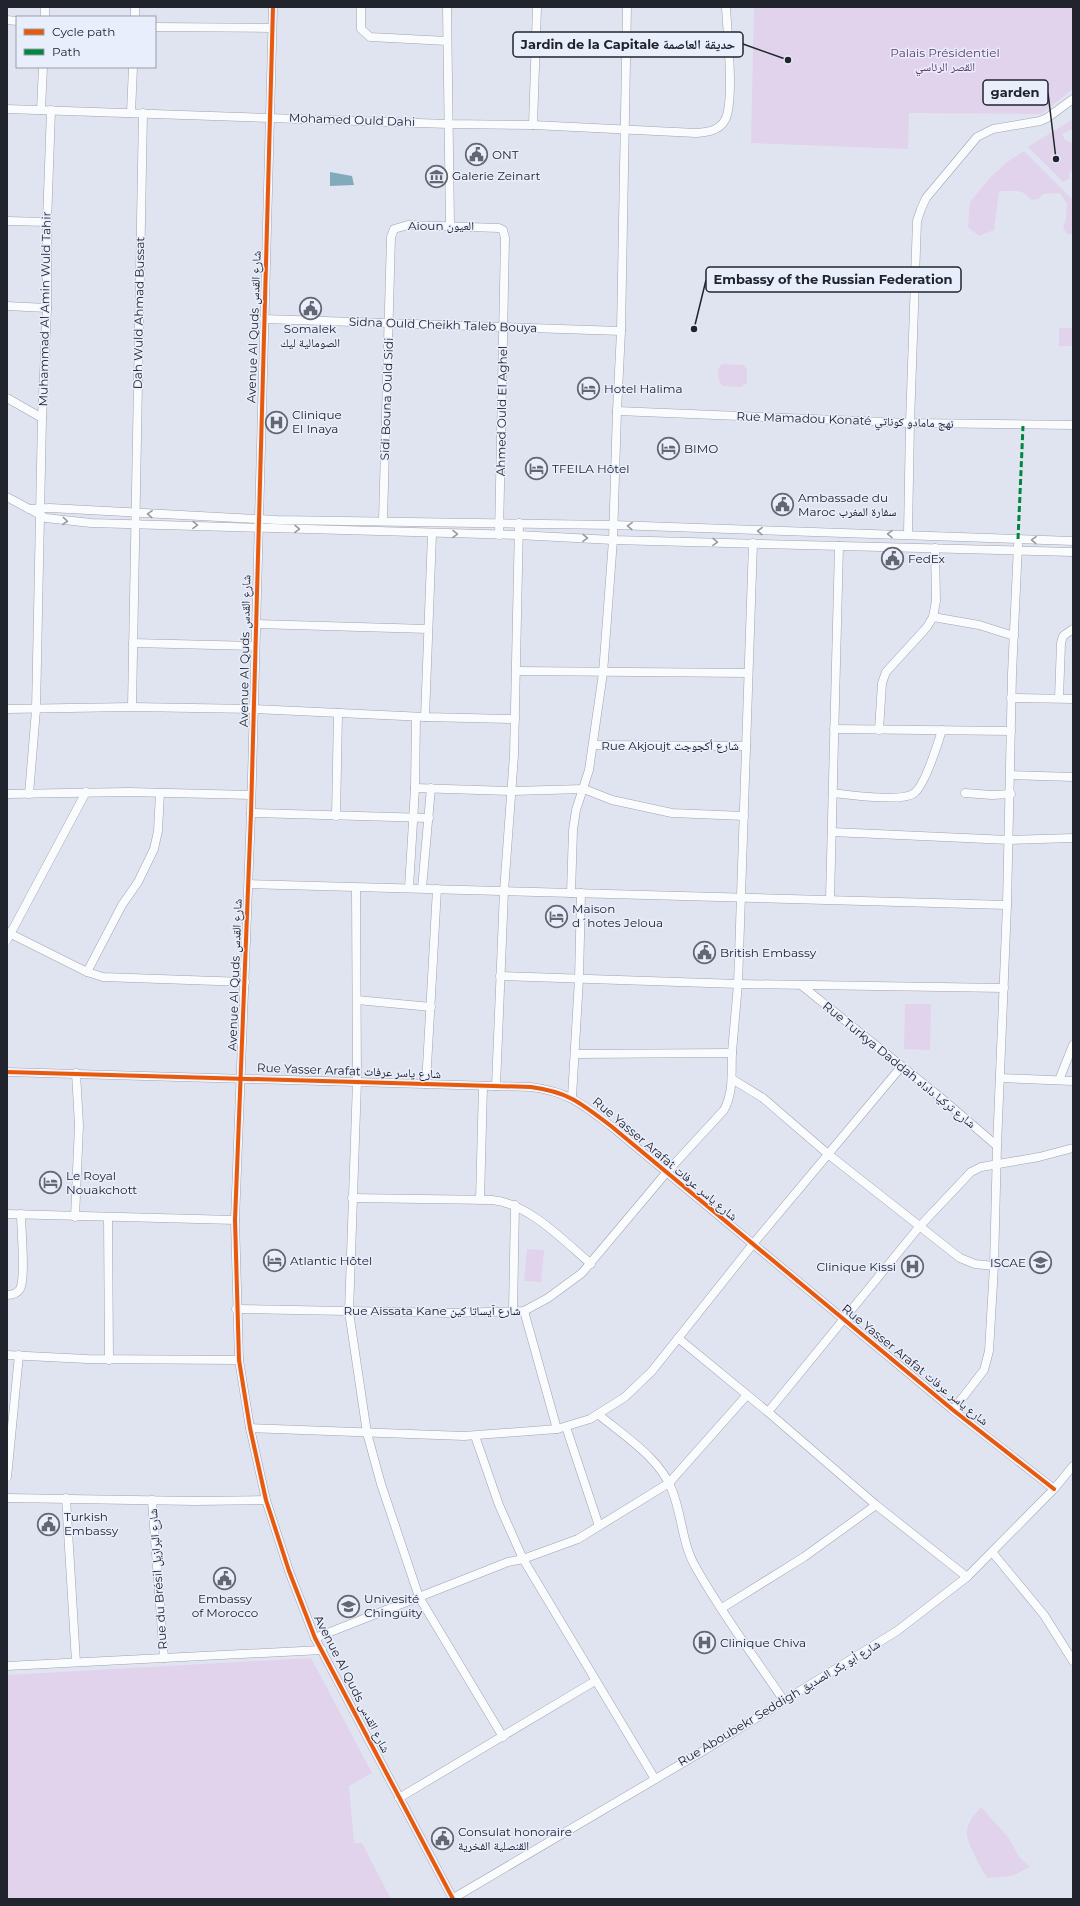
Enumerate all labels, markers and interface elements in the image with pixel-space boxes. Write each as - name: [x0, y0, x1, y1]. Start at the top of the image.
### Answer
- legend: [16, 16, 156, 68]
- text: Cycle path: [52, 24, 115, 39]
- callout: Jardin de la Capitale حديقة العاصمة: [513, 32, 743, 57]
- text: Jardin de la Capitale حديقة العاصمة: [520, 36, 735, 52]
- text: Path: [52, 44, 81, 59]
- park label: Palais Présidentiel القصر الرئاسي: [890, 45, 1000, 77]
- callout: garden: [983, 80, 1048, 105]
- text: garden: [991, 84, 1039, 100]
- street label: Mohamed Ould Dahi: [289, 110, 415, 129]
- public building icon: ONT: [463, 142, 489, 168]
- place label: ONT: [492, 147, 519, 162]
- museum icon: Galerie Zeinart: [424, 163, 450, 189]
- place label: Galerie Zeinart: [452, 168, 540, 183]
- street label: Muhammad Al Amin Wuld Tahir: [35, 211, 54, 406]
- street label: Aioun العيون: [408, 218, 474, 233]
- street label: Dah Wuld Ahmad Bussat: [130, 237, 147, 389]
- street label: Avenue Al Quds شارع القدس: [243, 250, 265, 404]
- callout: Embassy of the Russian Federation: [706, 267, 961, 292]
- text: Embassy of the Russian Federation: [714, 271, 952, 287]
- public building icon: Somalek الصومالية ليك: [297, 295, 323, 321]
- street label: Sidna Ould Cheikh Taleb Bouya: [349, 314, 538, 335]
- place label: Somalek الصومالية ليك: [280, 321, 340, 350]
- street label: Sidi Bouna Ould Sidi: [377, 337, 396, 461]
- street label: Ahmed Ould El Aghel: [493, 346, 510, 476]
- hotel icon: Hotel Halima: [575, 376, 601, 402]
- place label: Hotel Halima: [604, 381, 683, 396]
- place label: Clinique El Inaya: [292, 407, 342, 436]
- street label: Rue Mamadou Konaté نهج مامادو كوناتي: [736, 408, 954, 434]
- hospital icon: Clinique El Inaya: [264, 409, 290, 435]
- hotel icon: BIMO: [656, 436, 682, 462]
- place label: BIMO: [684, 441, 718, 456]
- hotel icon: TFEILA Hôtel: [524, 456, 550, 482]
- place label: TFEILA Hôtel: [552, 461, 629, 476]
- place label: Ambassade du Maroc سفارة المغرب: [798, 490, 896, 519]
- public building icon: Ambassade du Maroc سفارة المغرب: [770, 492, 796, 518]
- one-way arrow: [147, 509, 153, 518]
- one-way arrow: [62, 516, 68, 525]
- one-way arrow: [192, 521, 198, 530]
- one-way arrow: [627, 522, 633, 530]
- one-way arrow: [294, 525, 300, 533]
- one-way arrow: [757, 527, 763, 535]
- one-way arrow: [452, 530, 458, 538]
- one-way arrow: [887, 530, 893, 538]
- one-way arrow: [582, 534, 588, 543]
- one-way arrow: [1031, 536, 1037, 544]
- one-way arrow: [712, 538, 718, 546]
- public building icon: FedEx: [879, 546, 905, 572]
- place label: FedEx: [908, 551, 946, 566]
- street label: Avenue Al Quds شارع القدس: [236, 575, 254, 727]
- street label: Rue Akjoujt شارع أكجوجت: [601, 738, 739, 754]
- street label: Avenue Al Quds شارع القدس: [224, 898, 246, 1052]
- place label: Maison d´hotes Jeloua: [572, 901, 663, 930]
- hotel icon: Maison d´hotes Jeloua: [543, 903, 569, 929]
- public building icon: British Embassy: [692, 940, 718, 966]
- place label: British Embassy: [720, 945, 817, 960]
- street label: Rue Turkya Daddah شارع تركيا داداه: [819, 998, 979, 1132]
- street label: Rue Yasser Arafat شارع ياسر عرفات: [257, 1060, 441, 1082]
- street label: Rue Yasser Arafat شارع ياسر عرفات: [589, 1094, 741, 1224]
- place label: Le Royal Nouakchott: [66, 1168, 137, 1197]
- hotel icon: Le Royal Nouakchott: [37, 1170, 63, 1196]
- hotel icon: Atlantic Hôtel: [262, 1248, 288, 1274]
- school or university icon: ISCAE: [1028, 1250, 1054, 1276]
- place label: Atlantic Hôtel: [290, 1253, 372, 1268]
- hospital icon: Clinique Kissi: [899, 1254, 925, 1280]
- place label: ISCAE: [990, 1255, 1026, 1270]
- place label: Clinique Kissi: [816, 1259, 896, 1274]
- street label: Rue Yasser Arafat شارع ياسر عرفات: [838, 1301, 992, 1429]
- street label: Rue Aissata Kane شارع آيساتا كين: [343, 1303, 521, 1319]
- street label: Rue du Brésil شارع البرازيل: [145, 1508, 171, 1650]
- place label: Turkish Embassy: [64, 1509, 119, 1538]
- public building icon: Turkish Embassy: [35, 1511, 61, 1537]
- public building icon: Embassy of Morocco: [212, 1565, 238, 1591]
- place label: Embassy of Morocco: [192, 1591, 258, 1620]
- place label: Univesité Chinguity: [364, 1591, 423, 1620]
- school or university icon: Univesité Chinguity: [336, 1593, 362, 1619]
- street label: Avenue Al Quds شارع القدس: [310, 1612, 394, 1756]
- hospital icon: Clinique Chiva: [691, 1630, 717, 1656]
- place label: Clinique Chiva: [720, 1635, 806, 1650]
- street label: Rue Aboubekr Seddigh شارع أبو بكر الصديق: [675, 1636, 883, 1770]
- place label: Consulat honoraire القنصلية الفخرية: [458, 1824, 572, 1853]
- public building icon: Consulat honoraire القنصلية الفخرية: [430, 1826, 456, 1852]

